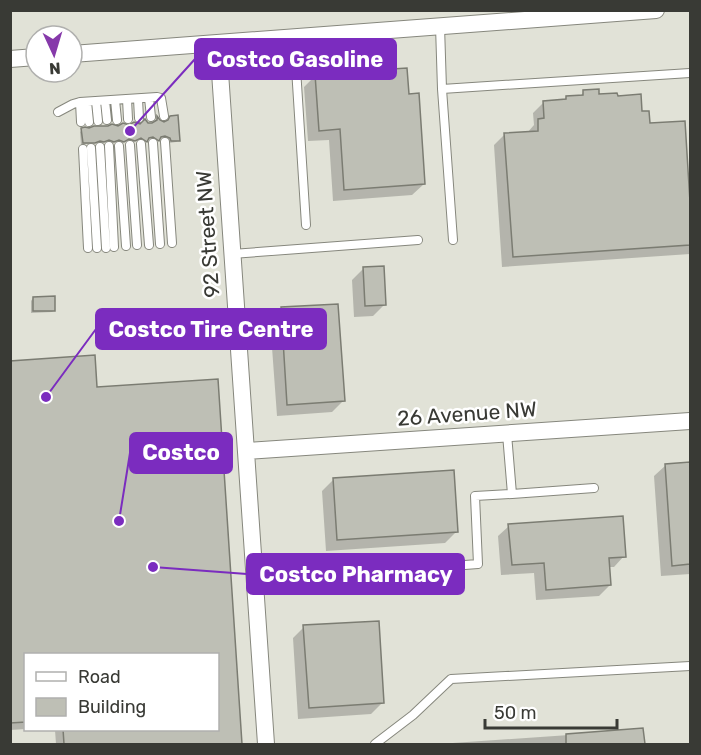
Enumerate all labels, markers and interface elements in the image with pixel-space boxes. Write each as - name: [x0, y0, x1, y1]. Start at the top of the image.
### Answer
- north arrow: [24, 24, 84, 84]
- callout: Costco Gasoline: [195, 39, 396, 79]
- text: Costco Gasoline: [207, 46, 383, 73]
- text: N: [49, 59, 61, 78]
- street label: 92 Street NW: [191, 170, 224, 298]
- callout: Costco Tire Centre: [96, 309, 326, 349]
- text: Costco Tire Centre: [108, 316, 314, 343]
- street label: 26 Avenue NW: [396, 396, 538, 431]
- callout: Costco: [130, 433, 232, 473]
- text: Costco: [142, 439, 220, 466]
- callout: Costco Pharmacy: [247, 554, 464, 594]
- text: Costco Pharmacy: [259, 561, 453, 588]
- legend: [24, 653, 219, 731]
- text: Road: [78, 666, 121, 688]
- scale bar: [485, 692, 617, 730]
- text: Building: [78, 696, 146, 718]
- text: 50 m: [494, 702, 537, 724]

